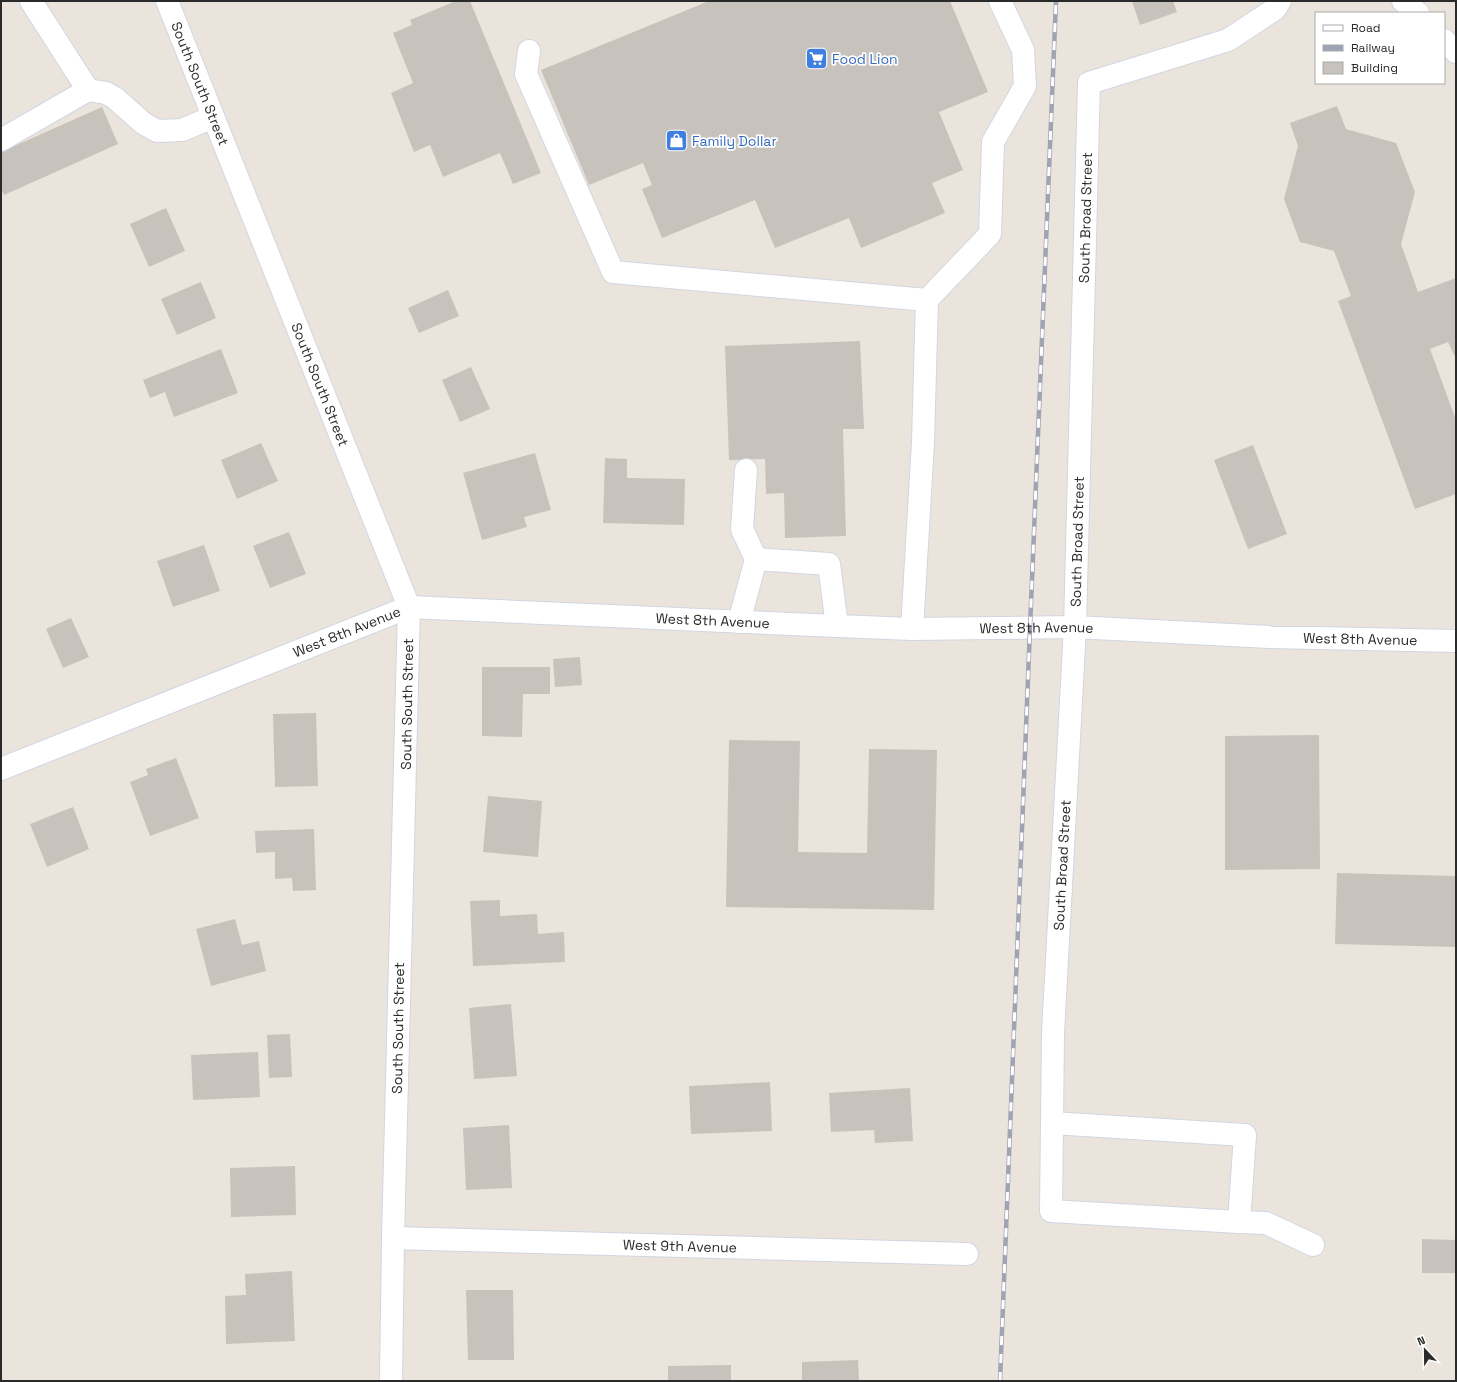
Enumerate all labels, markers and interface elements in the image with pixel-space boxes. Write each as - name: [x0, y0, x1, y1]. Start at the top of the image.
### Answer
- legend: [1315, 12, 1445, 84]
- street label: South South Street: [167, 19, 233, 148]
- text: Road: [1351, 20, 1380, 36]
- text: Railway: [1351, 40, 1395, 56]
- supermarket icon: Food Lion: [803, 46, 829, 72]
- place label: Food Lion: [832, 50, 898, 68]
- text: Building: [1351, 60, 1398, 76]
- shop icon: Family Dollar: [663, 128, 689, 154]
- place label: Family Dollar: [692, 132, 777, 150]
- street label: South Broad Street: [1075, 152, 1096, 283]
- street label: South South Street: [287, 320, 353, 449]
- street label: South Broad Street: [1067, 476, 1088, 607]
- street label: West 8th Avenue: [290, 602, 403, 661]
- street label: West 8th Avenue: [655, 609, 770, 632]
- street label: West 8th Avenue: [979, 618, 1094, 637]
- street label: West 8th Avenue: [1303, 629, 1418, 649]
- street label: South South Street: [397, 638, 417, 770]
- street label: South Broad Street: [1050, 799, 1075, 931]
- street label: South South Street: [388, 962, 408, 1094]
- street label: West 9th Avenue: [623, 1235, 737, 1257]
- north arrow: [1405, 1330, 1445, 1370]
- text: N: [1415, 1333, 1427, 1349]

